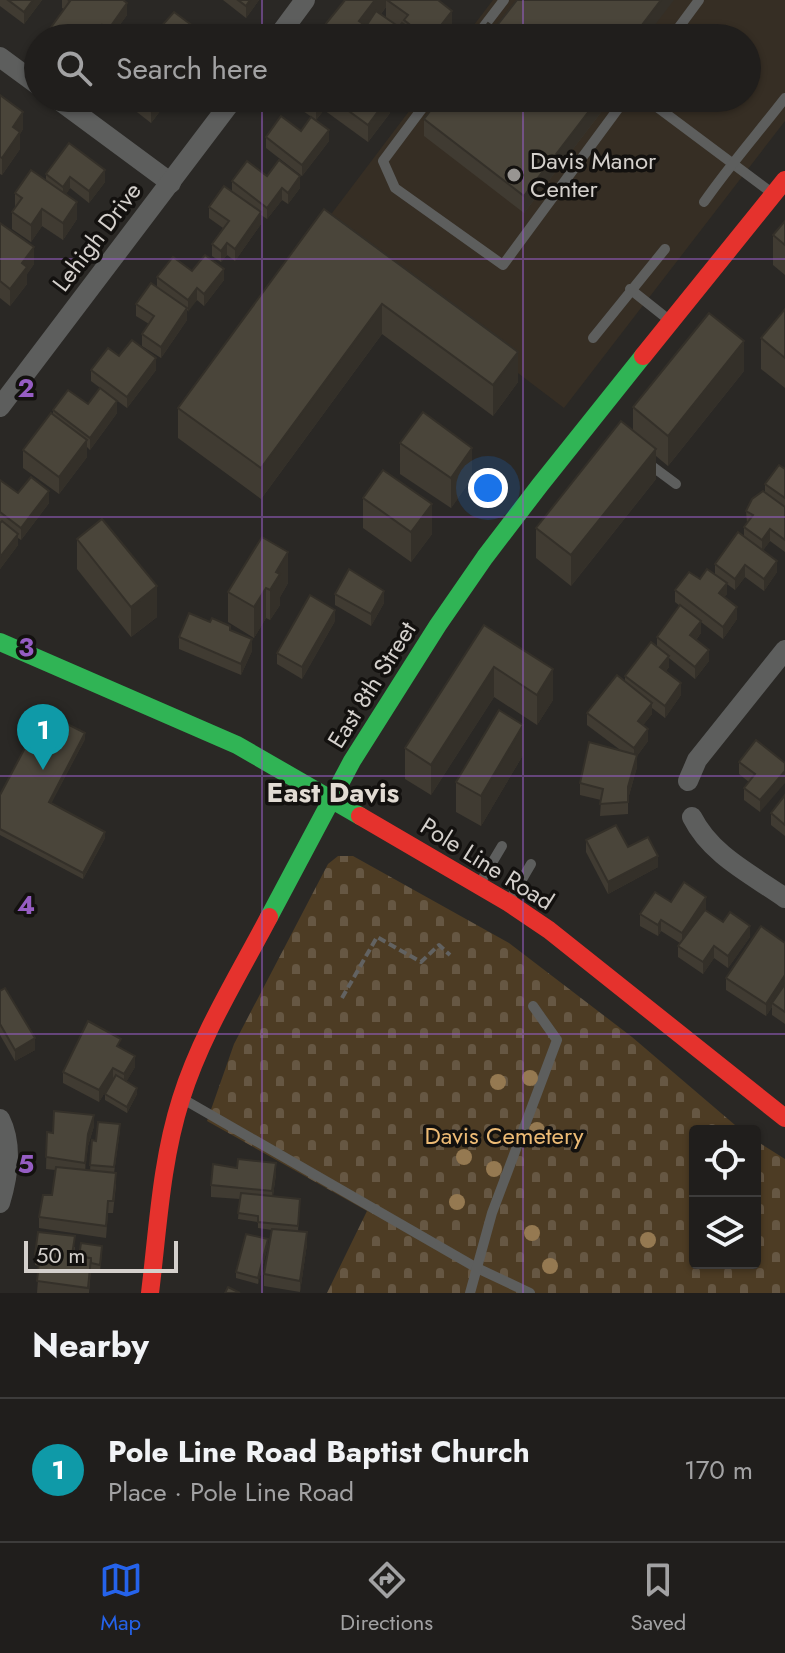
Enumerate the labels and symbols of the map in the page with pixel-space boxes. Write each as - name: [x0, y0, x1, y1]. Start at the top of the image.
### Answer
- place label: Davis Manor Center: [530, 143, 657, 206]
- marker: Davis Manor Center: [505, 166, 523, 184]
- street label: Lehigh Drive: [44, 175, 149, 299]
- text: 2: [17, 369, 35, 407]
- your location: [468, 468, 508, 508]
- street label: East 8th Street: [319, 614, 425, 755]
- text: 3: [18, 628, 34, 666]
- pin: 1: [17, 704, 69, 770]
- district label: East Davis: [267, 772, 400, 813]
- street label: Pole Line Road: [414, 809, 561, 919]
- text: 4: [17, 886, 35, 924]
- park label: Davis Cemetery: [425, 1118, 584, 1153]
- text: 5: [18, 1145, 34, 1183]
- scale bar: [24, 1237, 178, 1273]

